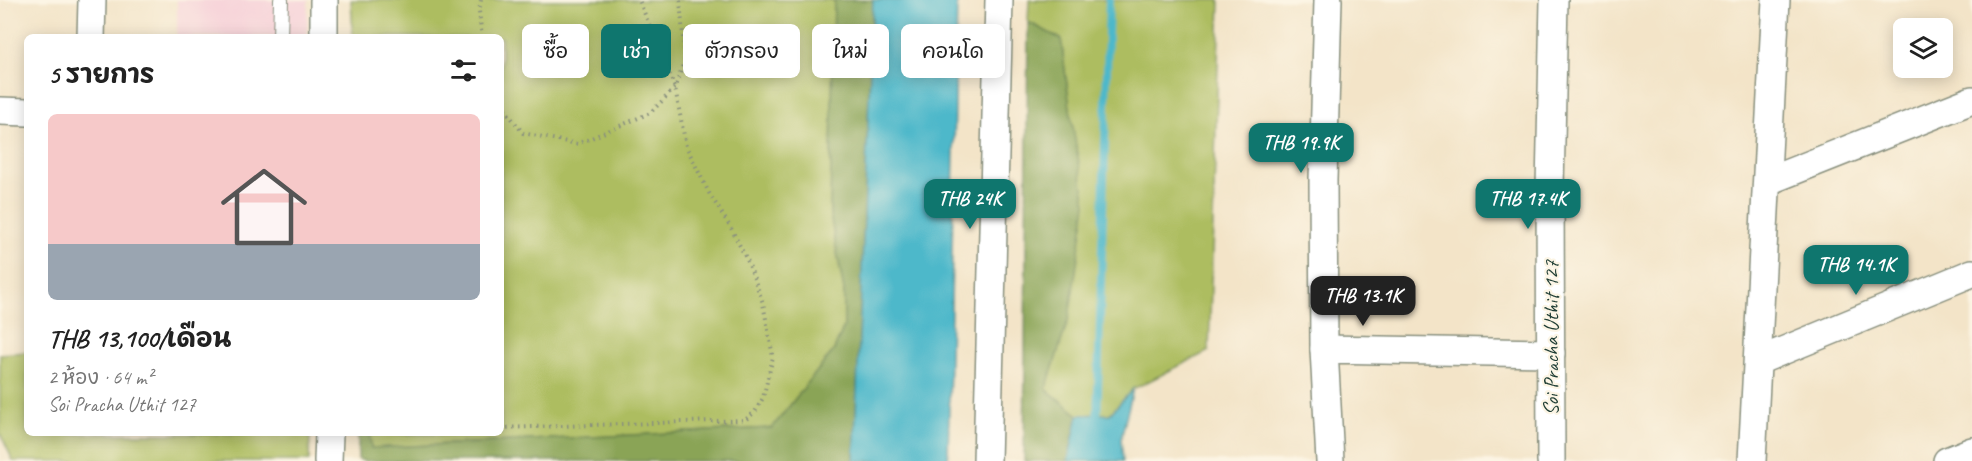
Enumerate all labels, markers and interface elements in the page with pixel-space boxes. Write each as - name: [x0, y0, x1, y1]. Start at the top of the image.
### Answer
- map controls: [1893, 18, 1953, 78]
- button: layers: [1893, 18, 1953, 78]
- chip: ซื้อ: [522, 24, 589, 78]
- chip: เช่า: [601, 24, 671, 78]
- chip: ตัวกรอง: [683, 24, 800, 78]
- chip: ใหม่: [812, 24, 889, 78]
- chip: คอนโด: [901, 24, 1005, 78]
- icon: filters: [447, 54, 480, 87]
- text: 5 รายการ: [48, 58, 154, 91]
- pin: THB 19.9K: [1232, 123, 1370, 174]
- text: THB 19.9K: [1263, 130, 1339, 155]
- icon: home: [210, 153, 318, 261]
- pin: THB 24K: [915, 179, 1025, 230]
- pin: THB 17.4K: [1459, 179, 1597, 230]
- text: THB 24K: [938, 186, 1002, 211]
- text: THB 17.4K: [1490, 186, 1566, 211]
- pin: THB 14.1K: [1787, 245, 1925, 296]
- text: THB 14.1K: [1818, 252, 1895, 277]
- street label: Soi Pracha Uthit 127: [1538, 259, 1564, 416]
- pin: THB 13.1K: [1294, 276, 1432, 327]
- text: THB 13.1K: [1325, 283, 1402, 308]
- text: THB 13,100/เดือน: [48, 322, 231, 355]
- text: 2 ห้อง · 64 m²: [48, 365, 153, 390]
- text: Soi Pracha Uthit 127: [48, 392, 196, 417]

